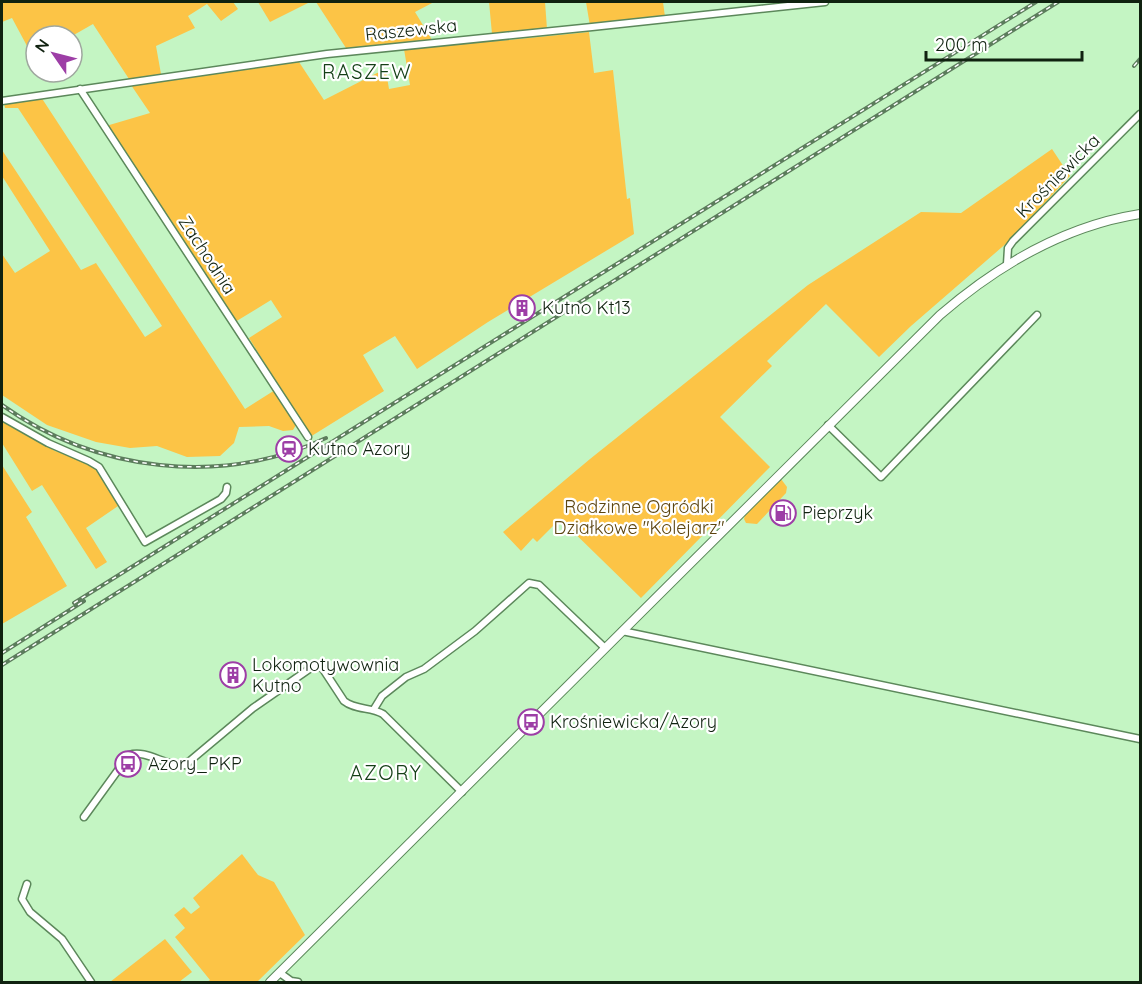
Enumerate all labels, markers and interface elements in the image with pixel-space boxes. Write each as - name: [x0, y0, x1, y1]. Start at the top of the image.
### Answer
- street label: Raszewska: [364, 13, 458, 46]
- north arrow: [24, 24, 84, 84]
- scale bar: [926, 24, 1082, 62]
- text: 200 m: [935, 33, 988, 56]
- text: N: [30, 35, 53, 56]
- district label: RASZEW: [322, 59, 412, 84]
- street label: Krośniewicka: [1011, 129, 1104, 222]
- street label: Zachodnia: [174, 211, 241, 298]
- building icon: Kutno Kt13: [507, 293, 537, 323]
- place label: Kutno Kt13: [542, 296, 631, 319]
- station icon: Kutno Azory: [274, 434, 304, 464]
- place label: Kutno Azory: [308, 437, 411, 460]
- park label: Rodzinne Ogródki Działkowe "Kolejarz": [553, 495, 725, 539]
- fuel station icon: Pieprzyk: [768, 498, 798, 528]
- place label: Pieprzyk: [802, 501, 873, 524]
- place label: Lokomotywownia Kutno: [252, 653, 399, 697]
- building icon: Lokomotywownia Kutno: [218, 660, 248, 690]
- bus stop icon: Krośniewicka/Azory: [516, 707, 546, 737]
- place label: Krośniewicka/Azory: [550, 710, 717, 733]
- bus stop icon: Azory_PKP: [113, 749, 143, 779]
- place label: Azory_PKP: [148, 752, 242, 775]
- district label: AZORY: [350, 760, 422, 785]

